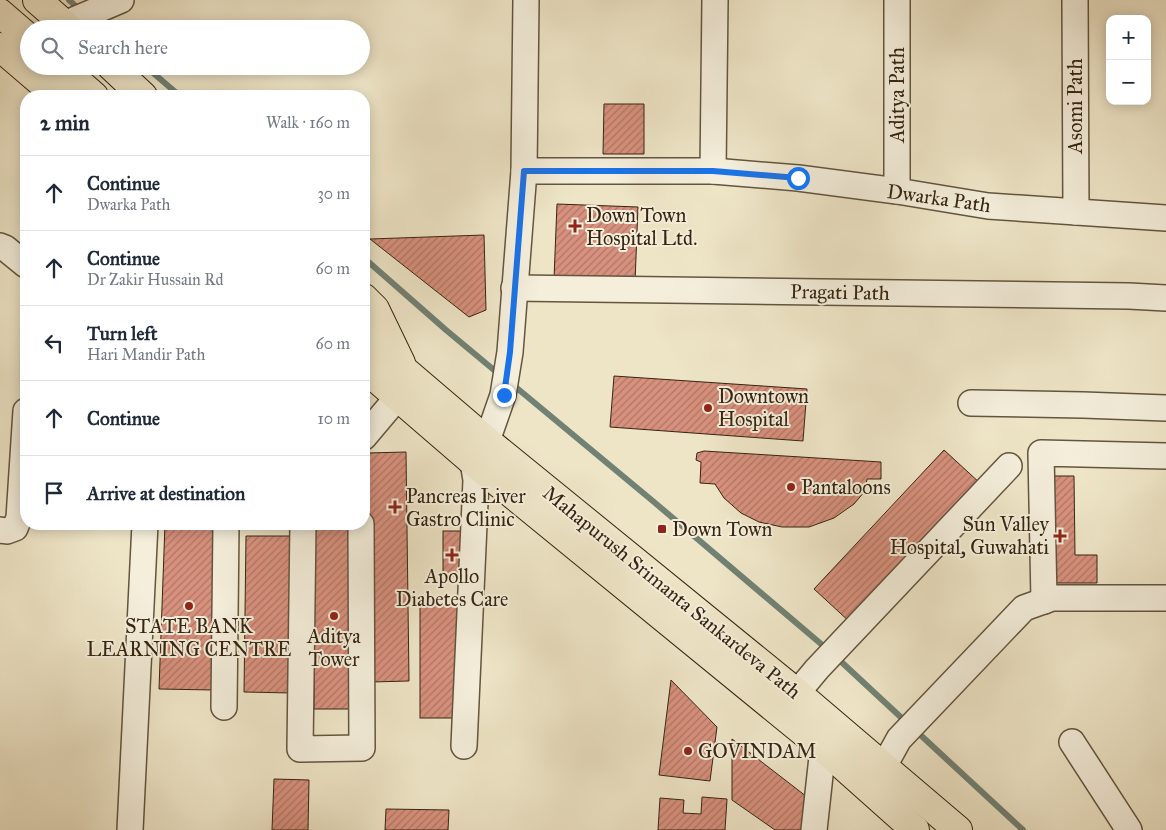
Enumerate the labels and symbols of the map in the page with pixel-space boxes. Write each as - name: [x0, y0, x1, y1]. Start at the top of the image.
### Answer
- street label: Aditya Path: [885, 47, 909, 144]
- street label: Asomi Path: [1063, 58, 1087, 155]
- route start: [787, 167, 810, 190]
- street label: Dwarka Path: [886, 179, 992, 217]
- place label: Down Town Hospital Ltd.: [586, 203, 697, 250]
- marker: Down Town Hospital Ltd.: [568, 219, 582, 233]
- street label: Pragati Path: [790, 279, 890, 306]
- route end: [493, 384, 516, 407]
- place label: Downtown Hospital: [718, 384, 809, 431]
- marker: Downtown Hospital: [702, 402, 714, 414]
- place label: Pantaloons: [801, 475, 891, 499]
- street label: Mahapurush Srimanta Sankardeva Path: [538, 480, 806, 704]
- marker: Pantaloons: [785, 481, 797, 493]
- place label: Pancreas Liver Gastro Clinic: [406, 484, 526, 531]
- marker: Pancreas Liver Gastro Clinic: [388, 500, 402, 514]
- place label: Sun Valley Hospital, Guwahati: [890, 512, 1050, 559]
- place label: Down Town: [672, 517, 772, 541]
- marker: Down Town: [656, 523, 668, 535]
- marker: Sun Valley Hospital, Guwahati: [1053, 529, 1067, 543]
- marker: Apollo Diabetes Care: [445, 548, 459, 562]
- place label: Apollo Diabetes Care: [396, 564, 508, 611]
- marker: STATE BANK LEARNING CENTRE: [183, 600, 195, 612]
- marker: Aditya Tower: [328, 610, 340, 622]
- place label: STATE BANK LEARNING CENTRE: [87, 614, 291, 661]
- place label: Aditya Tower: [306, 624, 361, 671]
- place label: GOVINDAM: [698, 739, 816, 763]
- marker: GOVINDAM: [682, 745, 694, 757]

